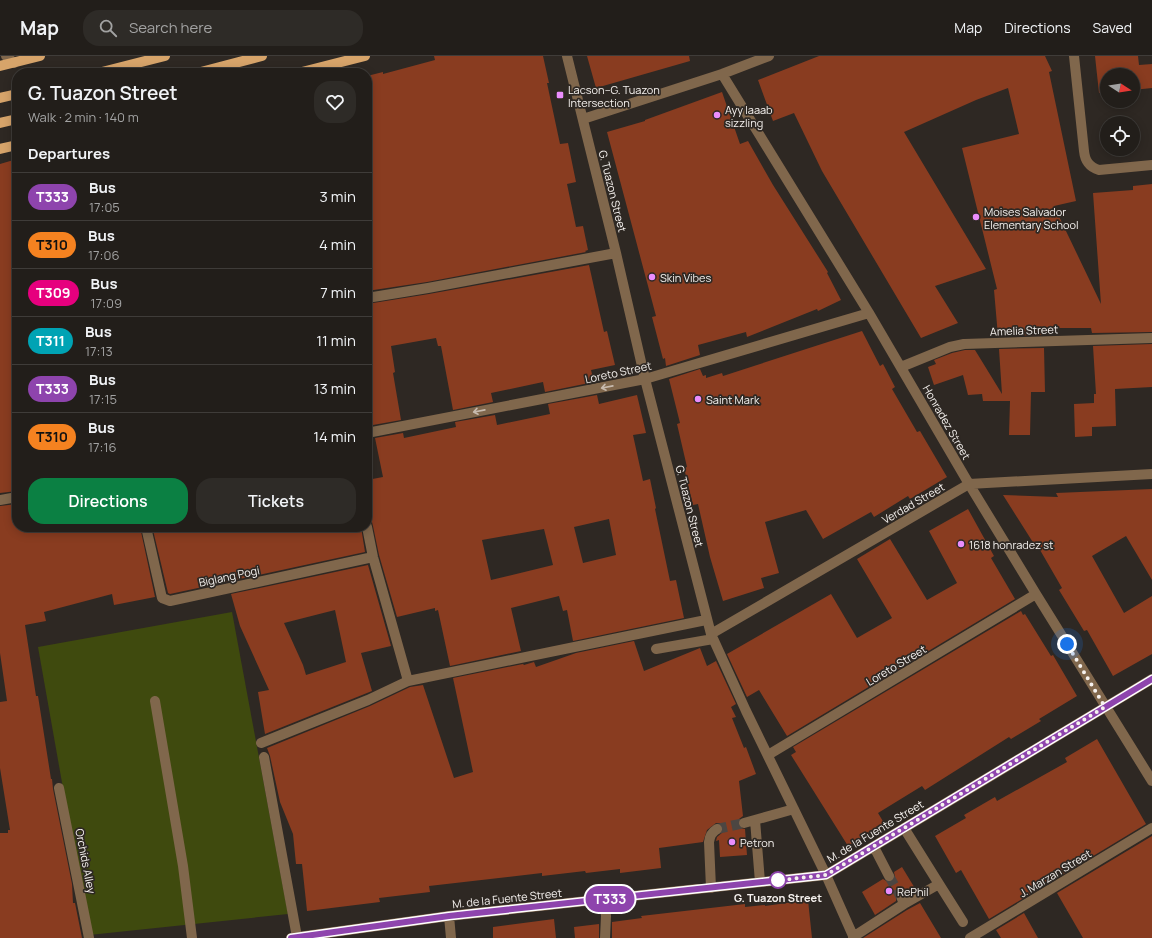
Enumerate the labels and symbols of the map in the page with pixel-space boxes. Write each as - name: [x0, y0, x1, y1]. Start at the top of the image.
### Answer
- north arrow: [1100, 68, 1140, 108]
- place label: Lacson–G. Tuazon Intersection: [568, 82, 660, 110]
- marker: Lacson–G. Tuazon Intersection: [555, 90, 565, 100]
- place label: Ayy laaab sizzling: [725, 102, 773, 130]
- marker: Ayy laaab sizzling: [712, 110, 722, 120]
- street label: G. Tuazon Street: [596, 149, 630, 233]
- place label: Moises Salvador Elementary School: [984, 204, 1079, 232]
- marker: Moises Salvador Elementary School: [971, 212, 981, 222]
- place label: Skin Vibes: [660, 270, 711, 285]
- marker: Skin Vibes: [647, 272, 657, 282]
- street label: Amelia Street: [990, 321, 1058, 339]
- street label: Loreto Street: [583, 358, 653, 386]
- street label: Honradez Street: [920, 382, 974, 462]
- one-way arrow: [601, 383, 614, 391]
- place label: Saint Mark: [706, 392, 760, 407]
- marker: Saint Mark: [693, 394, 703, 404]
- one-way arrow: [473, 408, 486, 416]
- street label: G. Tuazon Street: [673, 464, 707, 548]
- street label: Verdad Street: [879, 479, 947, 527]
- place label: 1618 honradez st: [969, 537, 1053, 552]
- marker: 1618 honradez st: [956, 539, 966, 549]
- street label: Biglang Pogi: [197, 562, 261, 590]
- your location: [1057, 634, 1077, 654]
- street label: Loreto Street: [863, 641, 929, 689]
- street label: M. de la Fuente Street: [824, 796, 926, 866]
- street label: Orchids Alley: [72, 827, 100, 895]
- place label: Petron: [740, 835, 774, 850]
- marker: Petron: [727, 837, 737, 847]
- street label: J. Marzan Street: [1016, 846, 1094, 900]
- marker: G. Tuazon Street: [769, 871, 787, 889]
- place label: RePhil: [897, 884, 929, 899]
- street label: M. de la Fuente Street: [451, 885, 563, 911]
- line badge: T333: [582, 886, 638, 912]
- marker: RePhil: [884, 886, 894, 896]
- place label: G. Tuazon Street: [734, 890, 822, 905]

